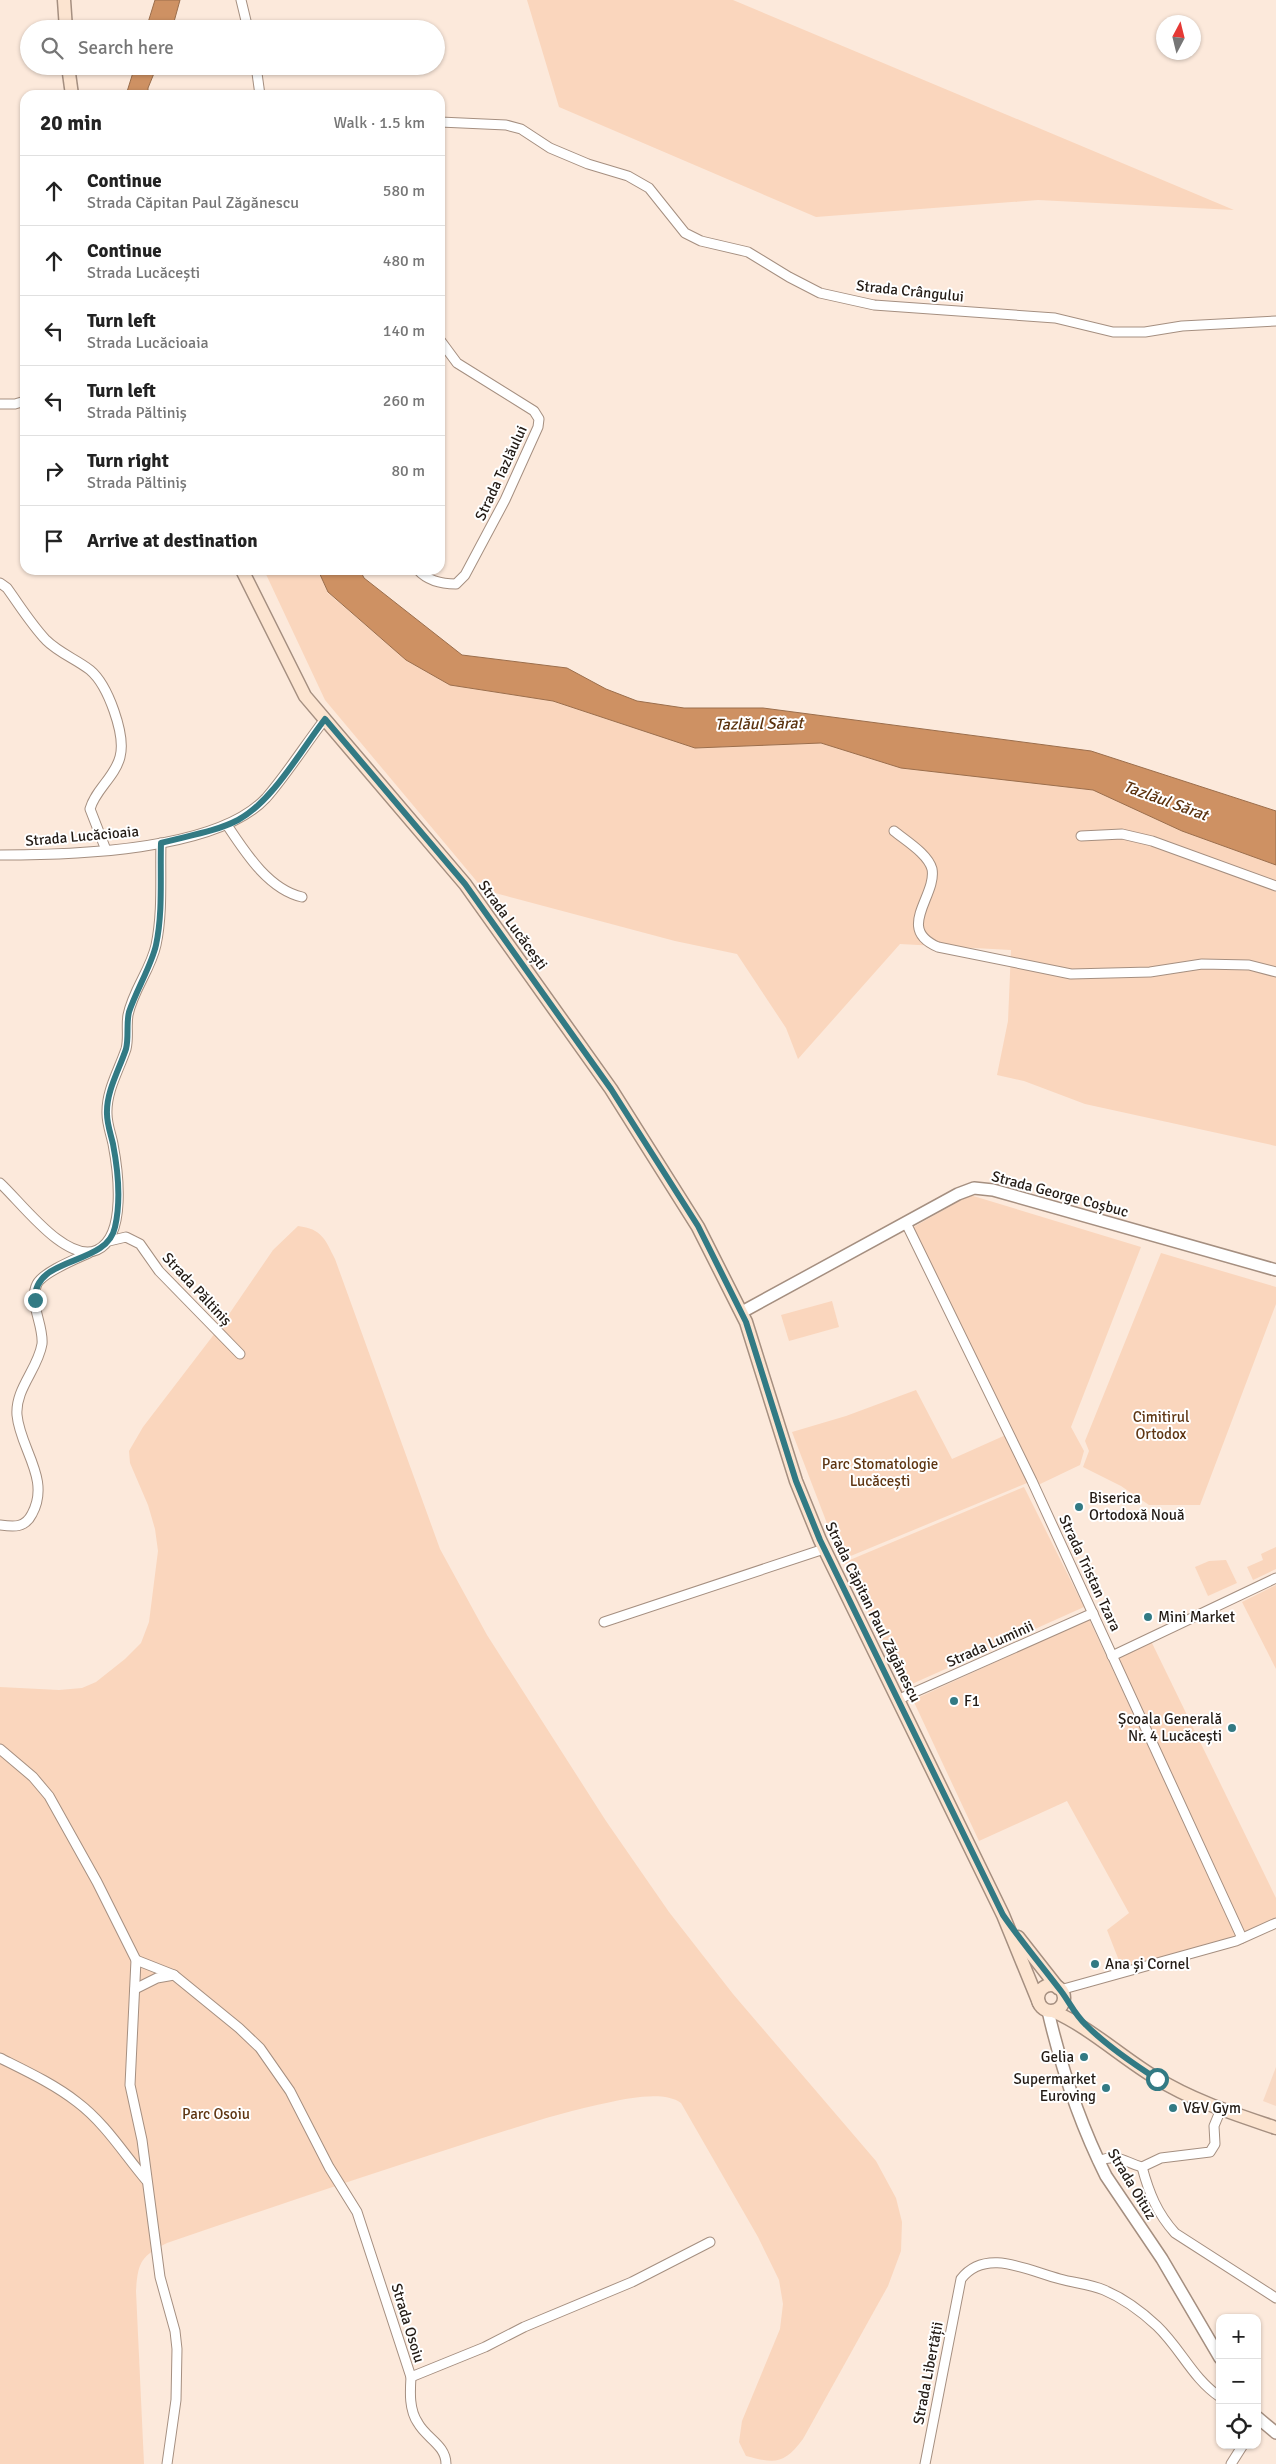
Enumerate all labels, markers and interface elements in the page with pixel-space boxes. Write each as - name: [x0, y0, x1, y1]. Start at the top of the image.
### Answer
- north arrow: [1156, 15, 1201, 60]
- search box: [20, 20, 445, 75]
- icon: search: [38, 34, 66, 62]
- text: Search here: [78, 36, 174, 60]
- text: 20 min: [40, 110, 102, 136]
- text: Walk · 1.5 km: [333, 113, 425, 133]
- text: Continue: [87, 169, 162, 193]
- icon: ahead: [40, 177, 68, 205]
- text: 580 m: [383, 181, 425, 201]
- text: Strada Căpitan Paul Zăgănescu: [87, 193, 299, 213]
- text: Continue: [87, 239, 162, 263]
- icon: ahead: [40, 247, 68, 275]
- text: 480 m: [383, 251, 425, 271]
- text: Strada Lucăcești: [87, 263, 200, 283]
- street label: Strada Crângului: [855, 276, 965, 306]
- text: Turn left: [87, 309, 156, 333]
- icon: left: [40, 317, 68, 345]
- text: 140 m: [383, 321, 425, 341]
- text: Strada Lucăcioaia: [87, 333, 209, 353]
- text: Turn left: [87, 379, 156, 403]
- icon: left: [40, 387, 68, 415]
- text: 260 m: [383, 391, 425, 411]
- text: Strada Păltiniș: [87, 403, 187, 423]
- street label: Strada Tazlăului: [471, 423, 531, 523]
- text: Turn right: [87, 449, 169, 473]
- icon: right: [40, 457, 68, 485]
- text: 80 m: [391, 461, 425, 481]
- text: Strada Păltiniș: [87, 473, 187, 493]
- icon: arrive: [40, 527, 68, 555]
- text: Arrive at destination: [87, 529, 258, 553]
- water label: Tazlăul Sărat: [715, 713, 806, 735]
- water label: Tazlăul Sărat: [1121, 776, 1213, 826]
- street label: Strada Lucăcioaia: [24, 822, 140, 850]
- street label: Strada Lucăcești: [475, 877, 551, 973]
- street label: Strada George Coșbuc: [990, 1167, 1130, 1221]
- street label: Strada Păltiniș: [159, 1249, 236, 1330]
- route end: [24, 1289, 47, 1312]
- park label: Cimitirul Ortodox: [1133, 1408, 1189, 1443]
- park label: Parc Stomatologie Lucăcești: [822, 1455, 938, 1490]
- place label: Biserica Ortodoxă Nouă: [1089, 1489, 1185, 1524]
- marker: Biserica Ortodoxă Nouă: [1073, 1501, 1085, 1513]
- street label: Strada Tristan Tzara: [1055, 1512, 1125, 1634]
- street label: Strada Căpitan Paul Zăgănescu: [821, 1519, 925, 1705]
- place label: Mini Market: [1158, 1608, 1235, 1626]
- marker: Mini Market: [1142, 1611, 1154, 1623]
- street label: Strada Luminii: [944, 1617, 1036, 1671]
- place label: F1: [964, 1692, 980, 1710]
- marker: F1: [948, 1695, 960, 1707]
- place label: Școala Generală Nr. 4 Lucăcești: [1118, 1710, 1222, 1745]
- marker: Școala Generală Nr. 4 Lucăcești: [1226, 1722, 1238, 1734]
- place label: Ana și Cornel: [1105, 1955, 1190, 1973]
- marker: Ana și Cornel: [1089, 1958, 1101, 1970]
- place label: Gelia: [1041, 2048, 1074, 2066]
- marker: Gelia: [1078, 2051, 1090, 2063]
- route start: [1146, 2068, 1169, 2091]
- place label: Supermarket Euroving: [1013, 2070, 1096, 2105]
- marker: Supermarket Euroving: [1100, 2082, 1112, 2094]
- place label: V&V Gym: [1183, 2099, 1241, 2117]
- marker: V&V Gym: [1167, 2102, 1179, 2114]
- park label: Parc Osoiu: [182, 2105, 250, 2123]
- street label: Strada Oituz: [1104, 2145, 1160, 2223]
- street label: Strada Osoiu: [387, 2281, 429, 2365]
- map controls: [1216, 2314, 1261, 2449]
- button: +: [1216, 2314, 1261, 2359]
- street label: Strada Libertății: [909, 2320, 948, 2426]
- button: −: [1216, 2359, 1261, 2404]
- button: locate: [1216, 2404, 1261, 2449]

